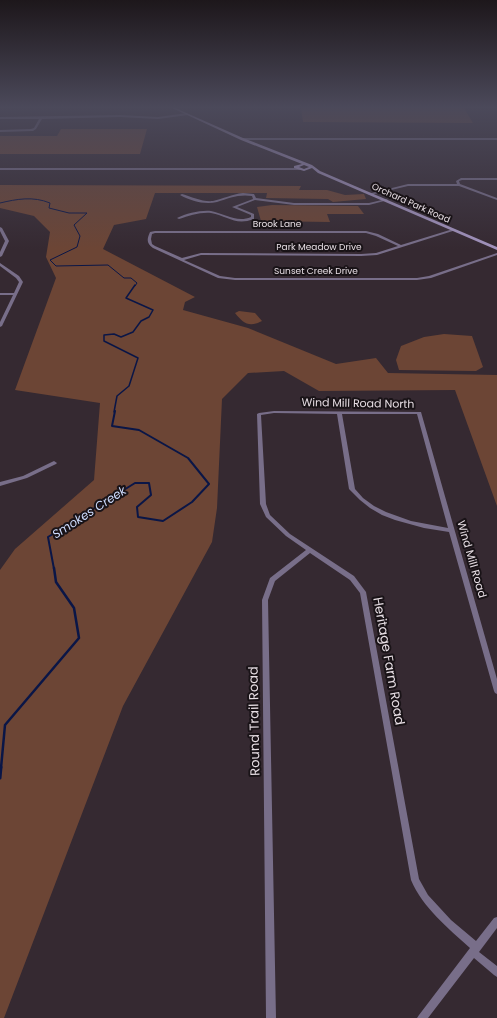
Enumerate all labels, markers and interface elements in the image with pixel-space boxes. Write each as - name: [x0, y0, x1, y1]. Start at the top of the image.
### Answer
- street label: Orchard Park Road: [370, 180, 452, 226]
- street label: Brook Lane: [253, 218, 302, 230]
- street label: Park Meadow Drive: [276, 241, 362, 253]
- street label: Sunset Creek Drive: [274, 265, 358, 277]
- street label: Wind Mill Road North: [301, 394, 415, 412]
- water label: Smokes Creek: [49, 481, 130, 542]
- street label: Wind Mill Road: [453, 518, 491, 600]
- street label: Heritage Farm Road: [368, 595, 410, 727]
- street label: Round Trail Road: [244, 666, 264, 776]

